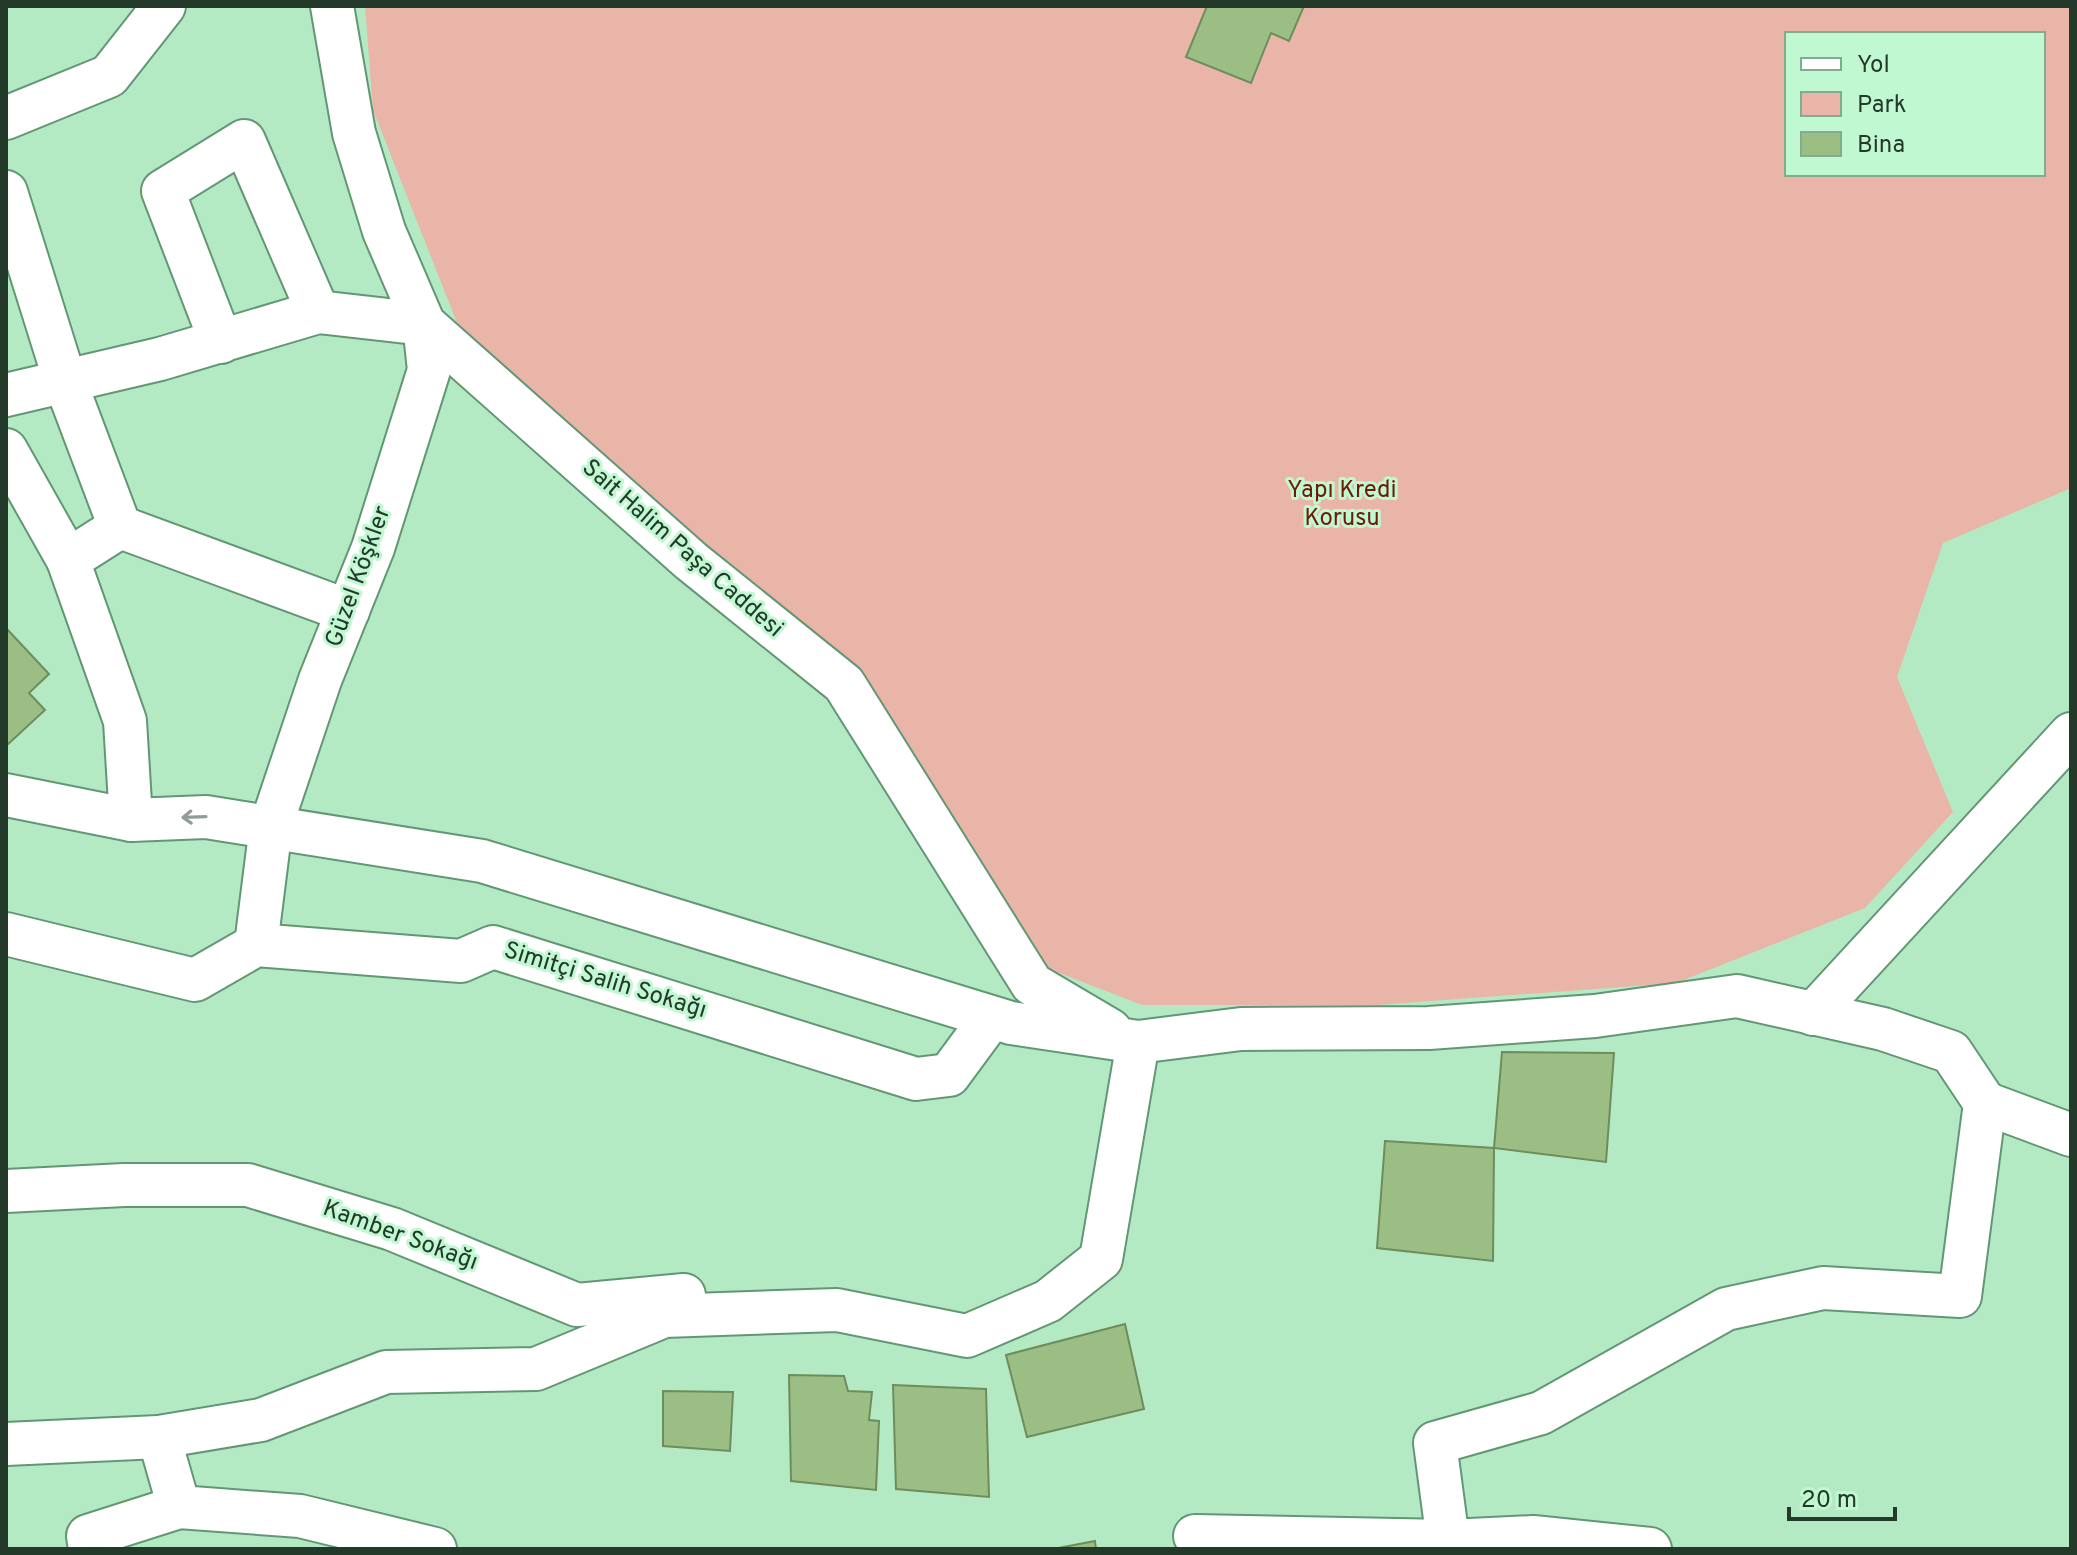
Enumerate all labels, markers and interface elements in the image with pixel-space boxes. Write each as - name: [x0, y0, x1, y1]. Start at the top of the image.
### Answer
- legend: [1785, 32, 2045, 176]
- text: Yol: [1857, 51, 1890, 81]
- text: Park: [1857, 91, 1907, 121]
- text: Bina: [1857, 131, 1905, 161]
- street label: Sait Halim Paşa Caddesi: [575, 453, 789, 645]
- park label: Yapı Kredi Korusu: [1287, 476, 1397, 534]
- street label: Güzel Köşkler: [320, 502, 398, 652]
- one-way arrow: [181, 810, 208, 825]
- street label: Simitçi Salih Sokağı: [500, 936, 710, 1026]
- street label: Kamber Sokağı: [318, 1194, 482, 1278]
- scale bar: [1789, 1471, 1895, 1521]
- text: 20 m: [1801, 1486, 1857, 1516]

